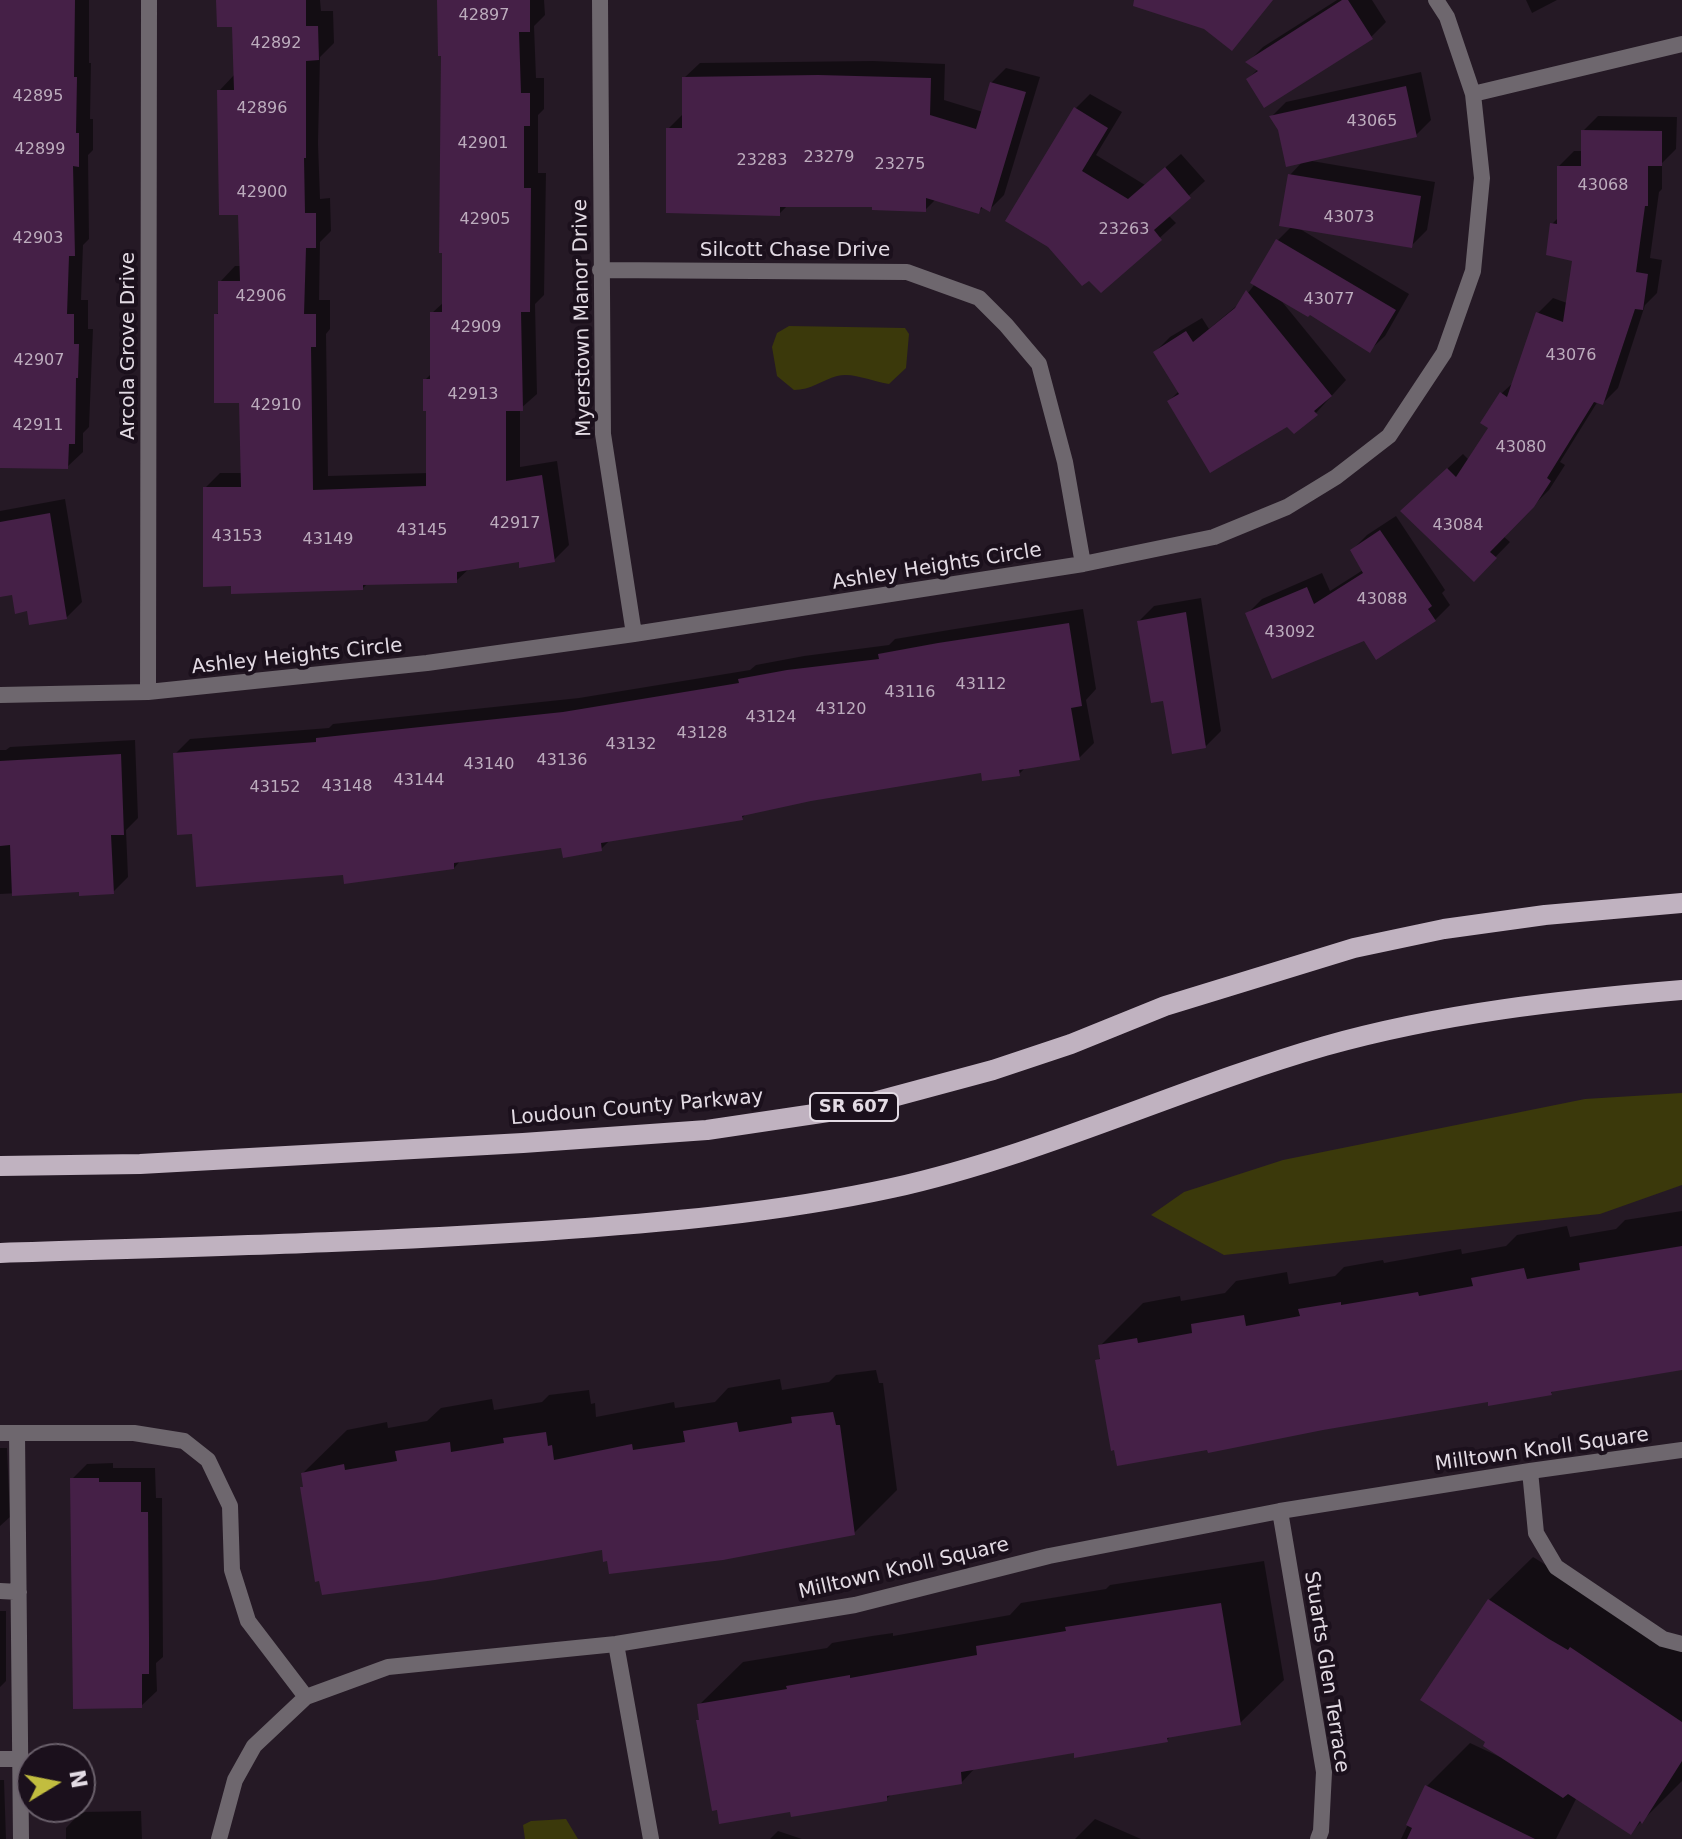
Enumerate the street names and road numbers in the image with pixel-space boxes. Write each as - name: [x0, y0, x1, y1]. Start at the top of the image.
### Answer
- street label: Myerstown Manor Drive: [569, 199, 597, 437]
- street label: Silcott Chase Drive: [700, 239, 890, 263]
- street label: Arcola Grove Drive: [117, 252, 141, 440]
- street label: Ashley Heights Circle: [830, 539, 1044, 595]
- street label: Ashley Heights Circle: [190, 634, 404, 680]
- street label: Loudoun County Parkway: [510, 1085, 764, 1131]
- road number: SR 607: [810, 1093, 898, 1121]
- street label: Milltown Knoll Square: [1434, 1423, 1650, 1477]
- street label: Milltown Knoll Square: [796, 1533, 1012, 1605]
- street label: Stuarts Glen Terrace: [1298, 1570, 1354, 1774]

